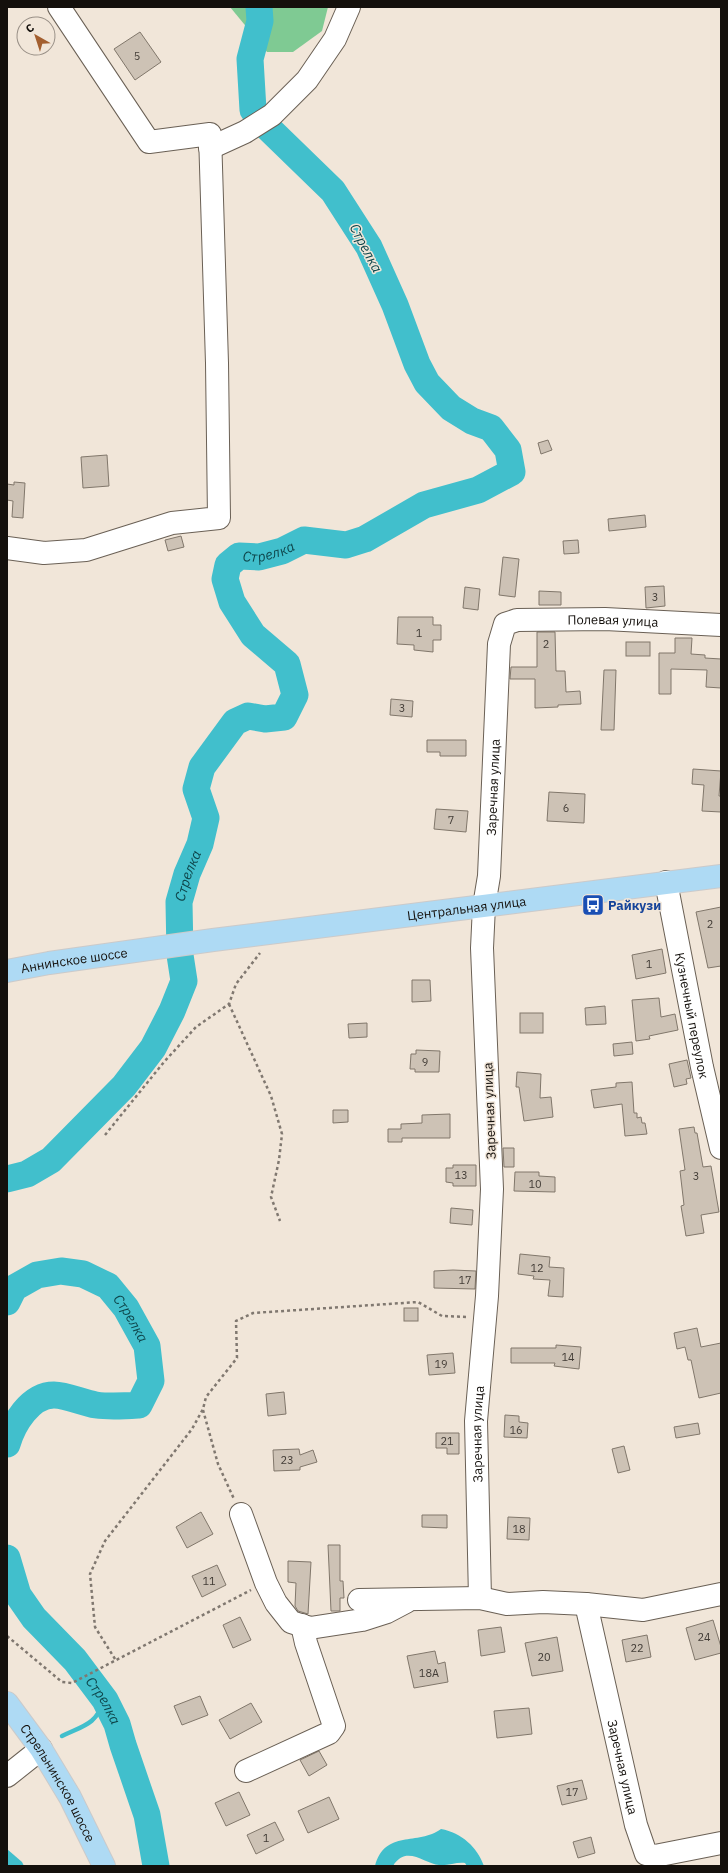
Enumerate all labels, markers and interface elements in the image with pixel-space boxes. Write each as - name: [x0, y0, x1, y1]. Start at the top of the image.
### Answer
- north arrow: [16, 16, 56, 56]
- text: С: [23, 21, 37, 36]
- house number: 5: [134, 49, 140, 63]
- water label: Стрелка: [346, 220, 386, 276]
- water label: Стрелка: [242, 537, 298, 566]
- house number: 3: [652, 590, 658, 604]
- street label: Полевая улица: [567, 611, 659, 631]
- house number: 1: [416, 626, 423, 640]
- house number: 2: [543, 637, 549, 651]
- house number: 3: [399, 701, 405, 715]
- street label: Заречная улица: [483, 739, 504, 836]
- house number: 6: [563, 801, 569, 815]
- house number: 7: [448, 813, 454, 827]
- water label: Стрелка: [171, 847, 205, 903]
- bus stop icon: Райкузи: [580, 892, 606, 918]
- street label: Центральная улица: [406, 893, 527, 924]
- place label: Райкузи: [608, 897, 661, 914]
- house number: 2: [707, 917, 713, 931]
- street label: Аннинское шоссе: [19, 944, 129, 977]
- street label: Кузнечный переулок: [671, 951, 712, 1080]
- house number: 1: [646, 957, 653, 971]
- house number: 9: [422, 1055, 428, 1069]
- street label: Заречная улица: [479, 1062, 500, 1160]
- house number: 13: [454, 1168, 468, 1182]
- house number: 3: [693, 1169, 699, 1183]
- house number: 10: [528, 1177, 542, 1191]
- house number: 12: [530, 1261, 544, 1275]
- house number: 17: [458, 1273, 472, 1287]
- water label: Стрелка: [109, 1291, 152, 1345]
- house number: 14: [561, 1350, 575, 1364]
- house number: 19: [434, 1357, 448, 1371]
- street label: Заречная улица: [468, 1385, 488, 1483]
- house number: 16: [509, 1423, 523, 1437]
- house number: 21: [440, 1434, 454, 1448]
- house number: 23: [280, 1453, 294, 1467]
- house number: 18: [512, 1522, 526, 1536]
- house number: 11: [202, 1574, 216, 1588]
- house number: 24: [697, 1630, 711, 1644]
- house number: 22: [630, 1641, 644, 1655]
- house number: 20: [537, 1650, 551, 1664]
- house number: 18А: [419, 1666, 439, 1680]
- water label: Стрелка: [82, 1673, 125, 1727]
- street label: Заречная улица: [603, 1718, 641, 1816]
- street label: Стрельнинское шоссе: [16, 1720, 99, 1845]
- house number: 17: [565, 1785, 579, 1799]
- house number: 1: [263, 1831, 270, 1845]

